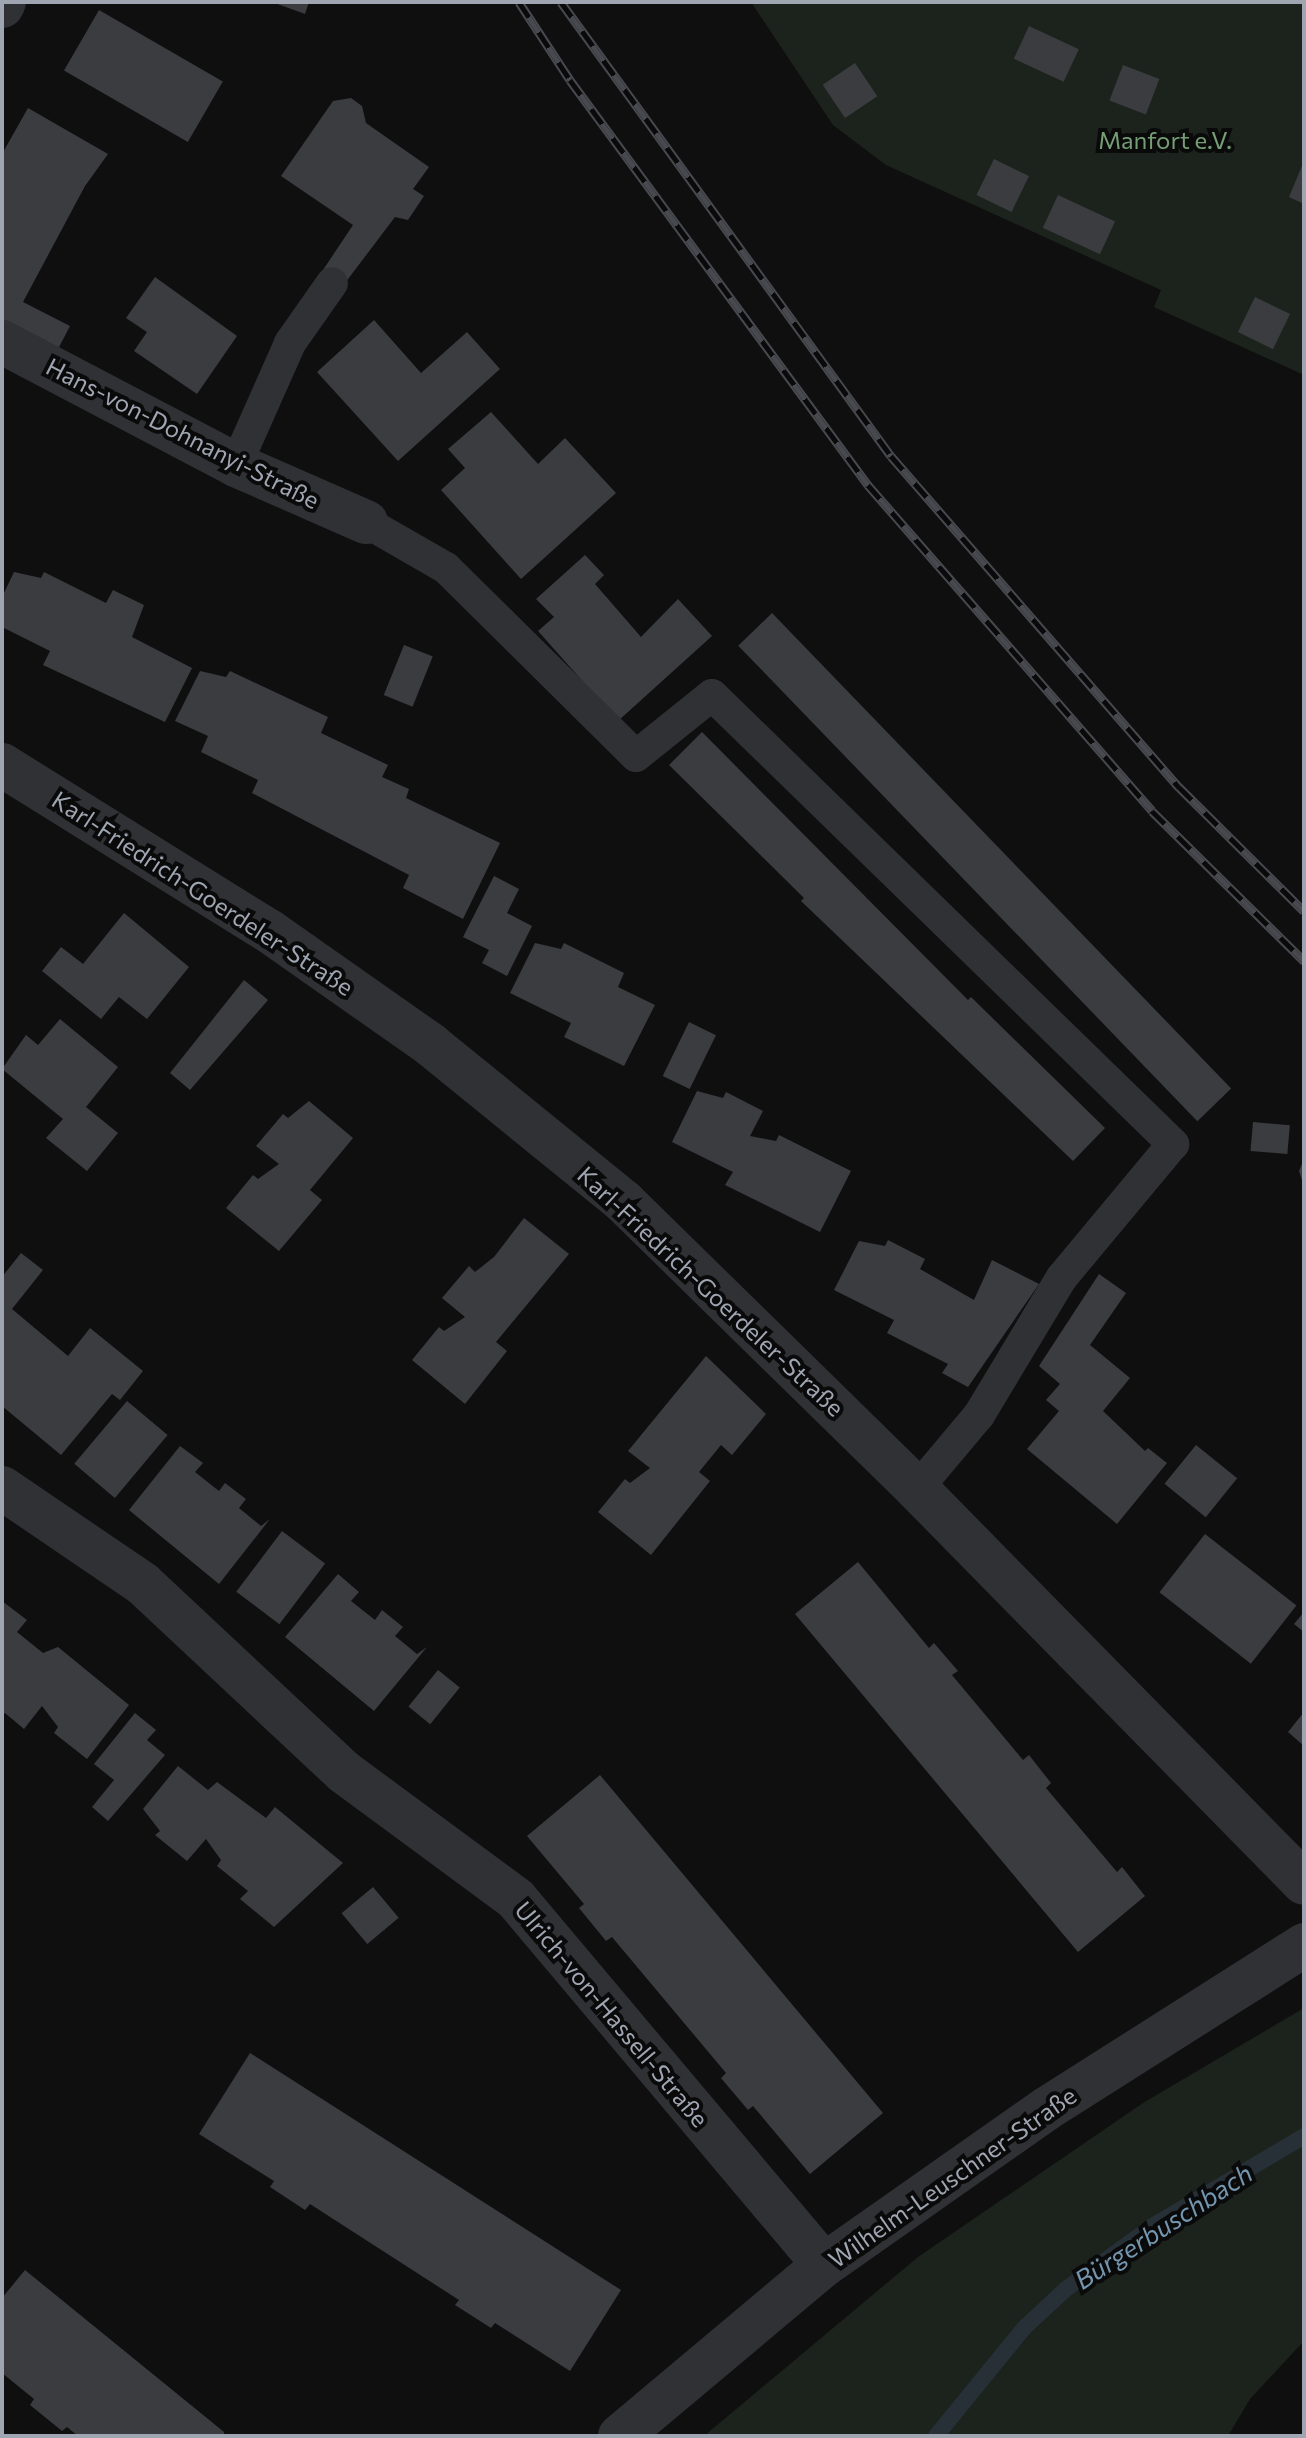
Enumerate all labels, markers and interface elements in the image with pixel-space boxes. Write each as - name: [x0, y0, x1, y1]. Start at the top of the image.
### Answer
- park label: Manfort e.V.: [1098, 126, 1232, 154]
- street label: Hans-von-Dohnanyi-Straße: [42, 351, 324, 515]
- street label: Karl-Friedrich-Goerdeler-Straße: [47, 785, 359, 1001]
- street label: Karl-Friedrich-Goerdeler-Straße: [572, 1160, 850, 1422]
- street label: Ulrich-von-Hassell-Straße: [509, 1895, 715, 2133]
- street label: Wilhelm-Leuschner-Straße: [823, 2080, 1081, 2274]
- water label: Bürgerbuschbach: [1068, 2157, 1258, 2295]

